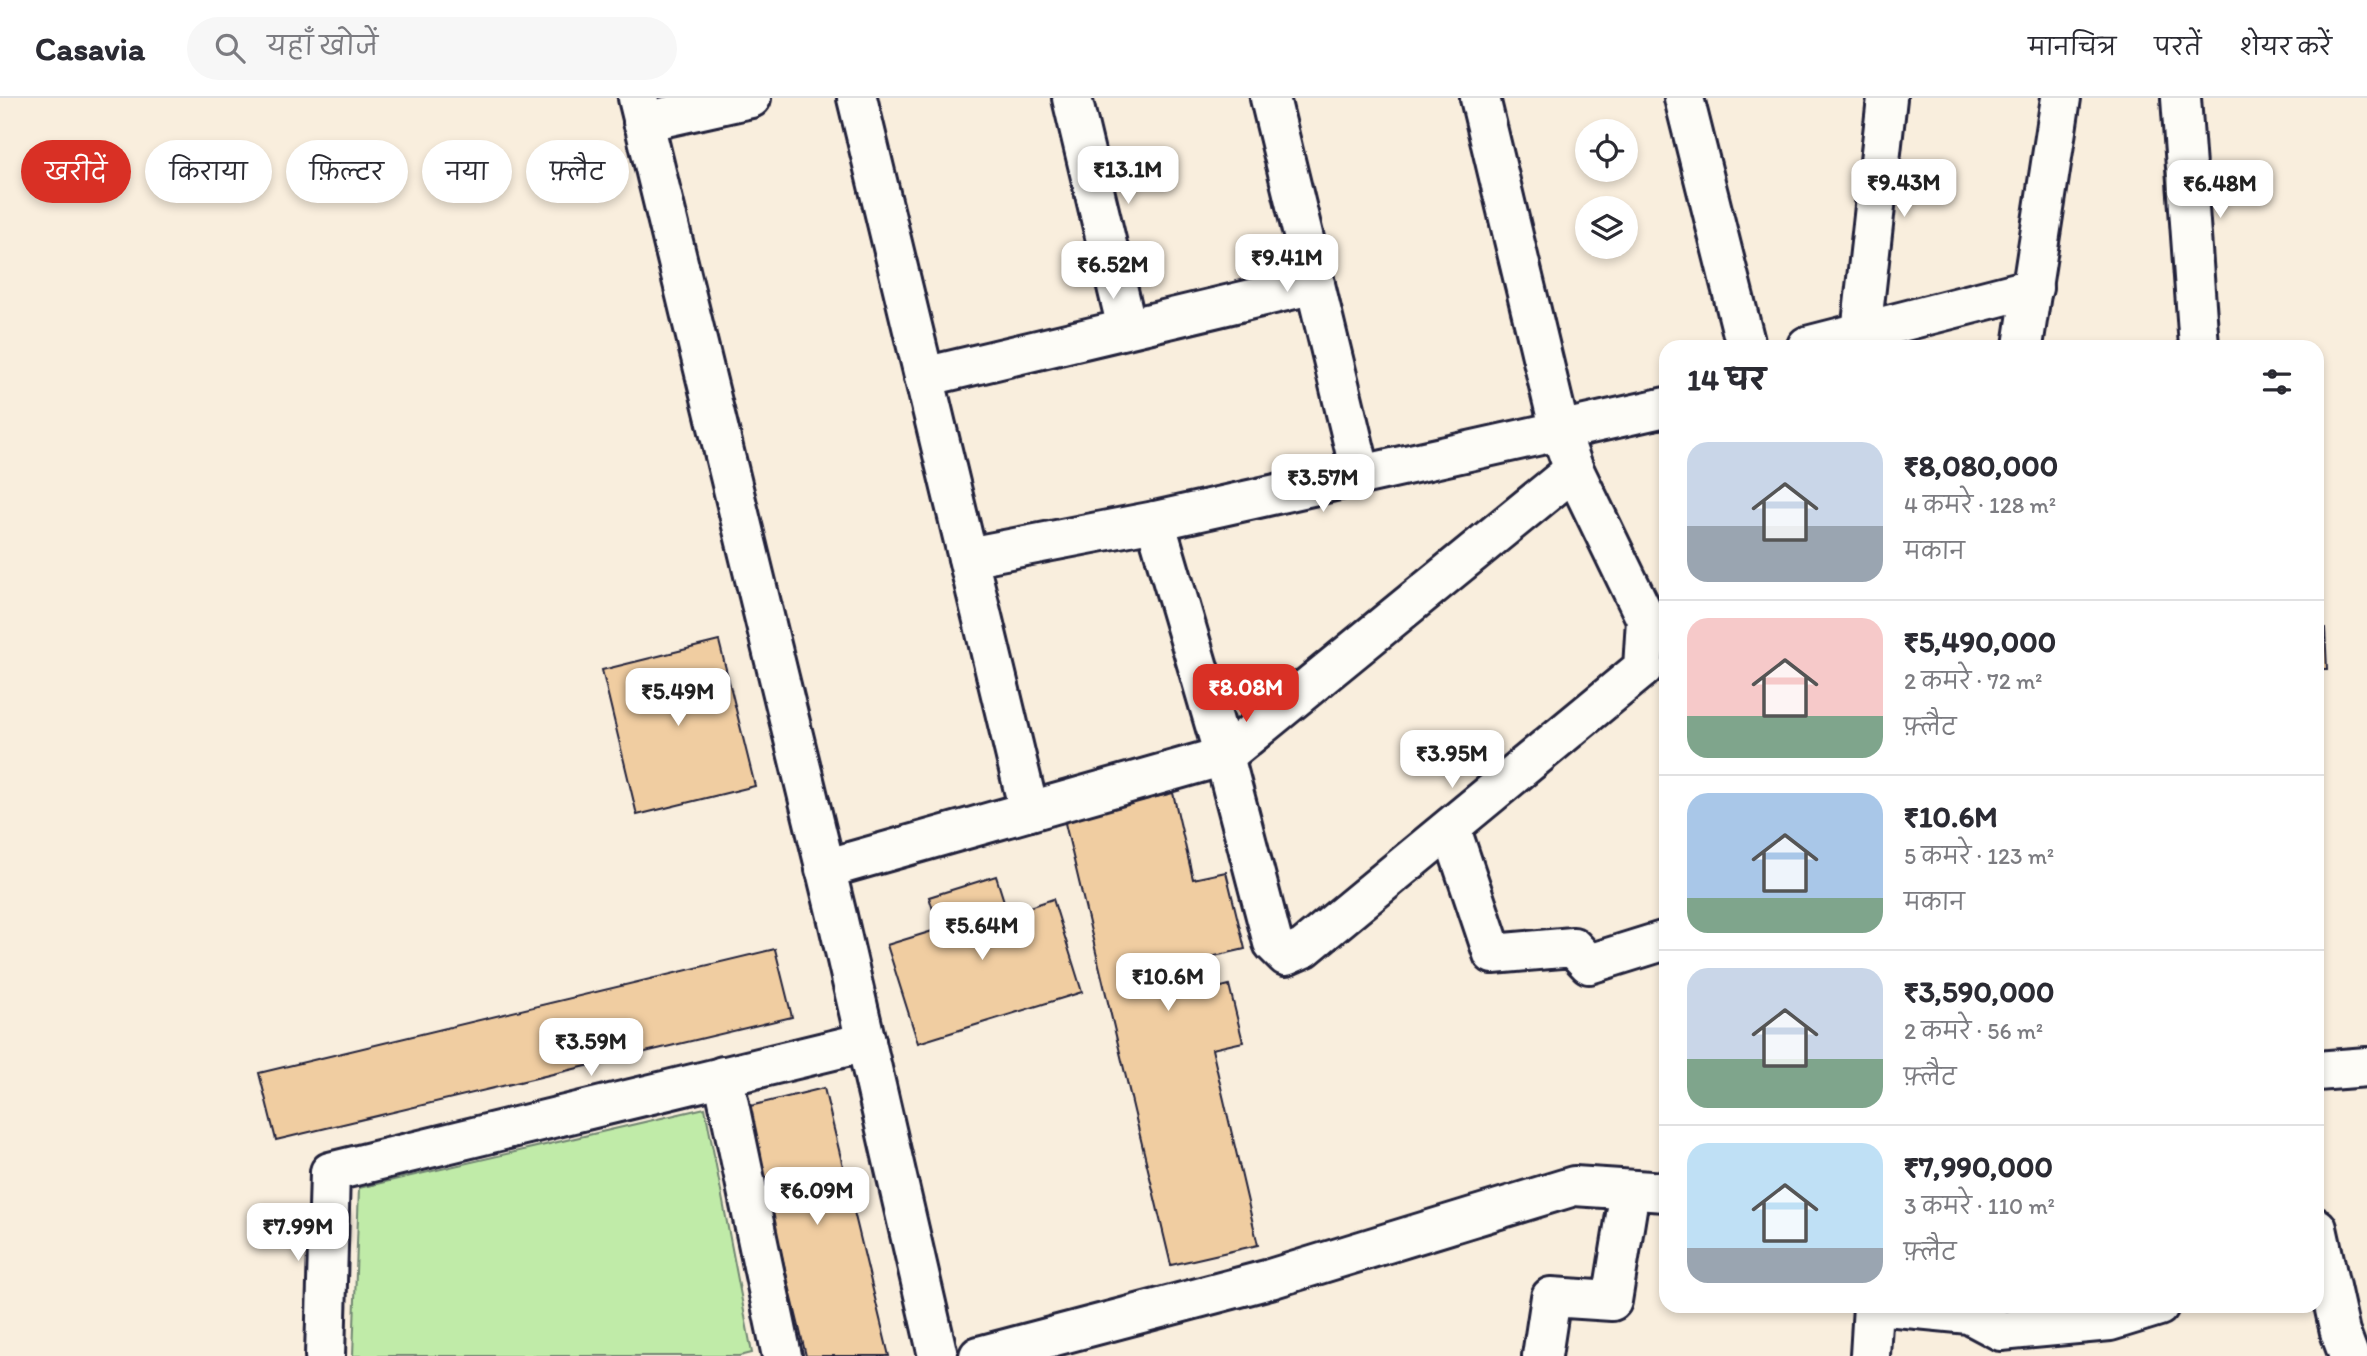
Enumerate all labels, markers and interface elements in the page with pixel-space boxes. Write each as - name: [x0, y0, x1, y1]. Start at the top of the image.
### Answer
- search box: [187, 17, 677, 80]
- text: Casavia: [35, 29, 145, 68]
- icon: search: [211, 29, 249, 67]
- text: यहाँ खोजें: [267, 30, 378, 62]
- text: मानचित्र: [2028, 32, 2116, 61]
- text: परतें: [2154, 32, 2201, 61]
- text: शेयर करें: [2239, 32, 2332, 61]
- map controls: [1575, 119, 1638, 259]
- button: locate: [1575, 119, 1638, 182]
- chip: खरीदें: [21, 140, 131, 203]
- chip: किराया: [145, 140, 272, 203]
- chip: फ़िल्टर: [286, 140, 408, 203]
- chip: नया: [422, 140, 512, 203]
- chip: फ़्लैट: [526, 140, 629, 203]
- pin: ₹13.1M: [1071, 146, 1185, 206]
- text: ₹13.1M: [1094, 155, 1162, 183]
- pin: ₹9.43M: [1847, 159, 1961, 219]
- pin: ₹6.48M: [2163, 160, 2277, 220]
- text: ₹9.43M: [1867, 168, 1941, 196]
- text: ₹6.48M: [2183, 169, 2257, 197]
- button: layers: [1575, 196, 1638, 259]
- pin: ₹9.41M: [1230, 234, 1344, 294]
- pin: ₹6.52M: [1056, 242, 1170, 301]
- text: ₹9.41M: [1251, 243, 1323, 271]
- text: ₹6.52M: [1077, 250, 1149, 278]
- text: 14 घर: [1687, 361, 1766, 398]
- icon: filters: [2258, 363, 2296, 401]
- text: ₹8,080,000: [1904, 447, 2058, 484]
- pin: ₹3.57M: [1266, 454, 1380, 514]
- text: ₹3.57M: [1288, 463, 1358, 491]
- icon: home: [1743, 470, 1827, 554]
- text: 4 कमरे · 128 m²: [1904, 491, 2056, 519]
- text: मकान: [1904, 537, 1965, 565]
- text: ₹5,490,000: [1904, 623, 2056, 660]
- icon: home: [1743, 646, 1827, 730]
- pin: ₹8.08M: [1189, 664, 1303, 724]
- text: 2 कमरे · 72 m²: [1904, 667, 2043, 695]
- pin: ₹5.49M: [621, 668, 735, 728]
- text: ₹8.08M: [1209, 673, 1283, 701]
- text: ₹5.49M: [642, 677, 714, 705]
- text: फ़्लैट: [1904, 713, 1956, 741]
- pin: ₹3.95M: [1395, 730, 1509, 790]
- text: ₹3.95M: [1416, 739, 1488, 767]
- text: ₹10.6M: [1904, 798, 1998, 835]
- icon: home: [1743, 821, 1827, 905]
- text: 5 कमरे · 123 m²: [1904, 842, 2054, 870]
- text: मकान: [1904, 888, 1965, 916]
- pin: ₹5.64M: [925, 902, 1039, 962]
- text: ₹5.64M: [945, 911, 1019, 939]
- pin: ₹10.6M: [1111, 954, 1225, 1013]
- text: ₹10.6M: [1132, 962, 1204, 990]
- text: ₹3,590,000: [1904, 973, 2055, 1010]
- icon: home: [1743, 996, 1827, 1080]
- text: 2 कमरे · 56 m²: [1904, 1017, 2043, 1045]
- pin: ₹3.59M: [534, 1018, 648, 1078]
- text: ₹3.59M: [555, 1027, 627, 1055]
- text: फ़्लैट: [1904, 1063, 1956, 1091]
- text: ₹7,990,000: [1904, 1148, 2053, 1185]
- pin: ₹6.09M: [760, 1168, 874, 1227]
- icon: home: [1743, 1171, 1827, 1255]
- text: ₹6.09M: [780, 1176, 854, 1204]
- text: 3 कमरे · 110 m²: [1904, 1192, 2055, 1220]
- pin: ₹7.99M: [241, 1204, 355, 1263]
- text: ₹7.99M: [263, 1212, 333, 1240]
- text: फ़्लैट: [1904, 1238, 1956, 1266]

